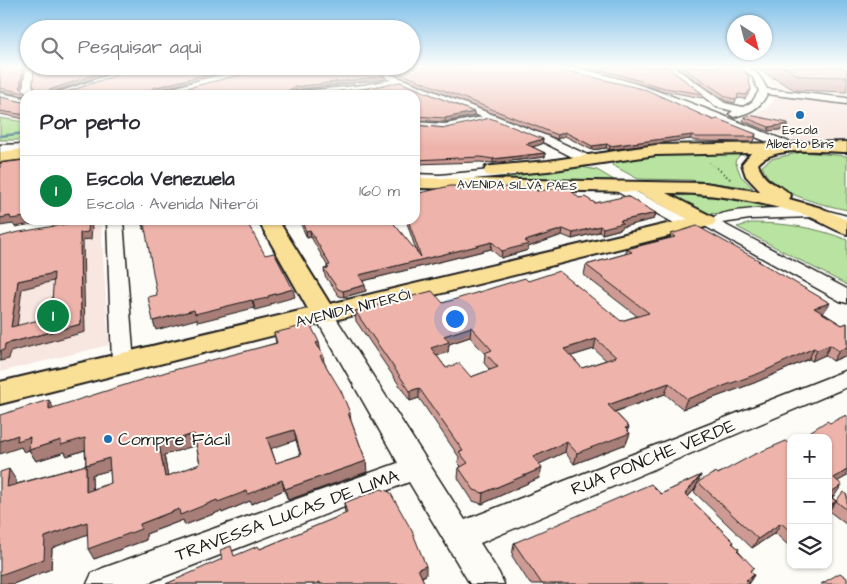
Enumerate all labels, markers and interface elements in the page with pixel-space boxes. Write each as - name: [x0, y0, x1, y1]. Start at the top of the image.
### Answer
- north arrow: [727, 15, 772, 60]
- search box: [20, 20, 420, 75]
- icon: search: [38, 34, 66, 62]
- text: Pesquisar aqui: [78, 34, 201, 61]
- text: Por perto: [40, 108, 140, 137]
- marker: Escola Alberto Bins: [794, 109, 806, 121]
- place label: Escola Alberto Bins: [766, 122, 834, 153]
- text: Escola Venezuela: [87, 166, 235, 193]
- street label: AVENIDA SILVA PAES: [457, 176, 577, 195]
- text: 1: [55, 180, 57, 202]
- text: 160 m: [359, 180, 400, 202]
- text: Escola · Avenida Niterói: [87, 193, 258, 215]
- street label: AVENIDA NITERÓI: [293, 284, 413, 333]
- pin: 1: [37, 297, 69, 335]
- your location: [442, 306, 468, 332]
- street label: RUA PONCHE VERDE: [567, 413, 739, 502]
- place label: Compre Fácil: [118, 427, 231, 452]
- marker: Compre Fácil: [102, 433, 114, 445]
- map controls: [787, 434, 832, 569]
- button: +: [787, 434, 832, 479]
- street label: TRAVESSA LUCAS DE LIMA: [172, 463, 403, 568]
- button: −: [787, 479, 832, 524]
- button: layers: [787, 524, 832, 569]

